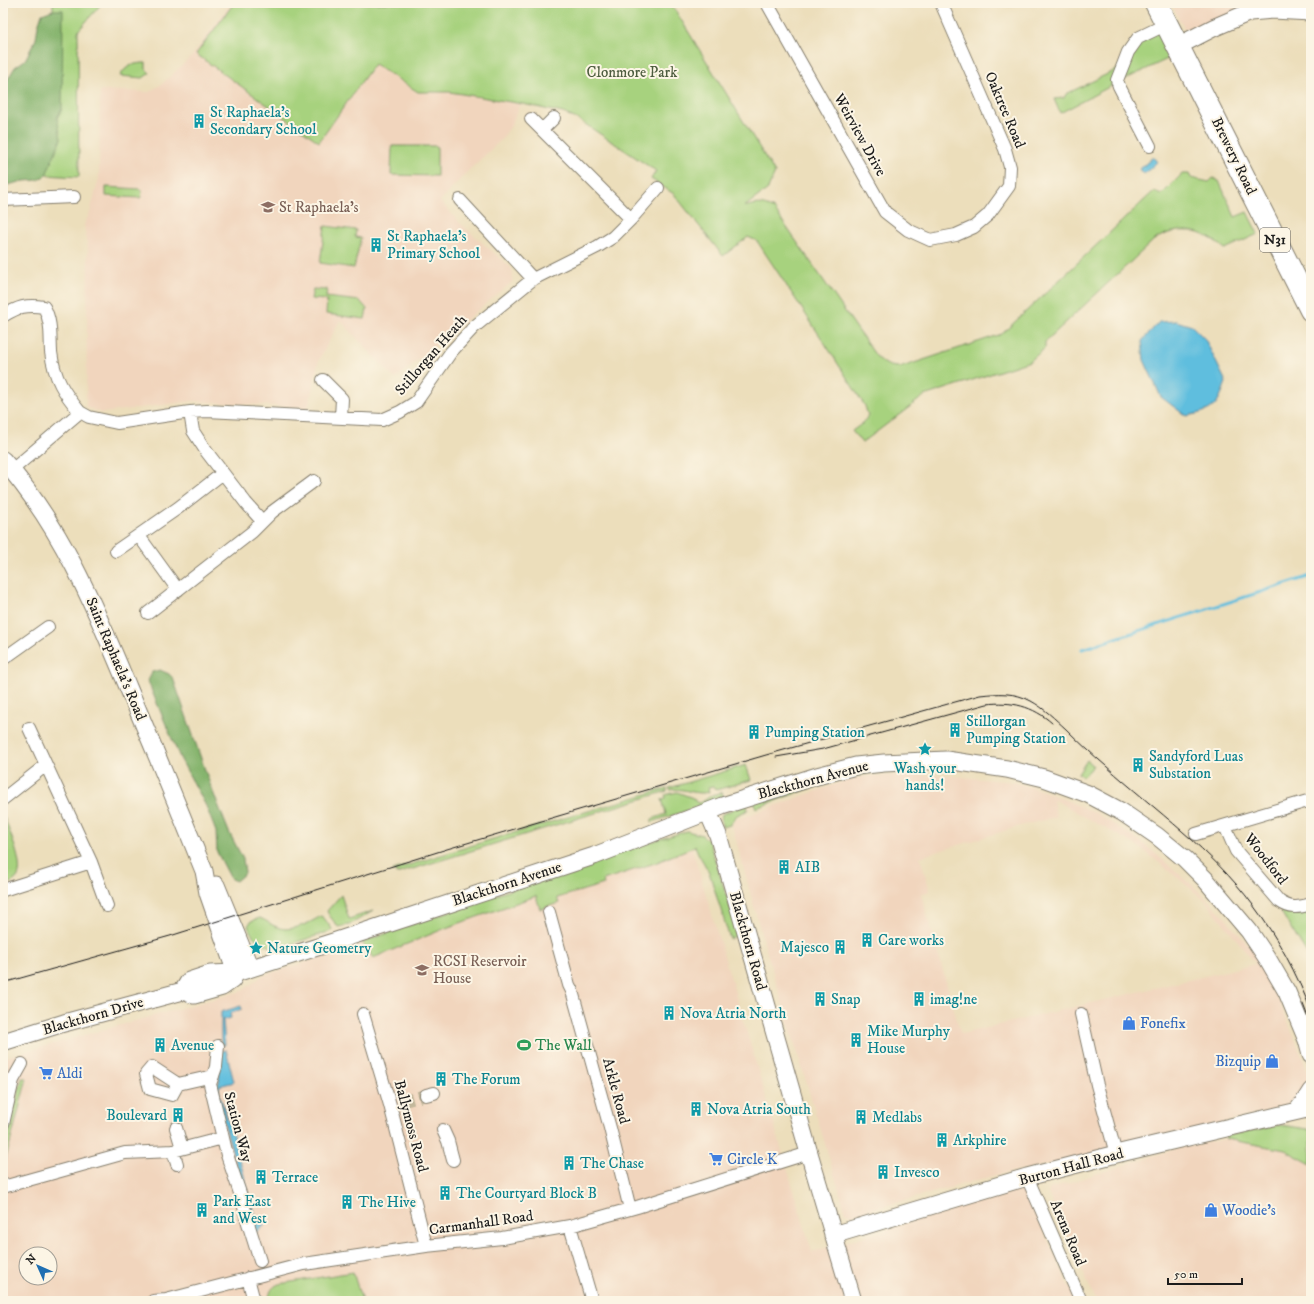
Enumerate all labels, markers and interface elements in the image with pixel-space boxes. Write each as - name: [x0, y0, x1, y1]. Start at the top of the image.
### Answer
- park label: Clonmore Park: [586, 63, 678, 82]
- street label: Oaktree Road: [980, 69, 1030, 152]
- street label: Weirview Drive: [829, 89, 891, 180]
- place label: St Raphaela's Secondary School: [210, 103, 317, 139]
- building icon: St Raphaela's Secondary School: [191, 113, 207, 129]
- street label: Brewery Road: [1207, 114, 1261, 198]
- place label: St Raphaela's: [279, 198, 359, 217]
- school or university icon: St Raphaela's: [260, 199, 276, 215]
- place label: St Raphaela's Primary School: [387, 227, 480, 263]
- road number: N31: [1260, 228, 1290, 252]
- building icon: St Raphaela's Primary School: [368, 237, 384, 253]
- street label: Stillorgan Heath: [391, 311, 471, 399]
- street label: Saint Raphaela’s Road: [82, 595, 151, 724]
- place label: Stillorgan Pumping Station: [966, 712, 1066, 748]
- building icon: Stillorgan Pumping Station: [947, 722, 963, 738]
- place label: Pumping Station: [765, 723, 865, 742]
- building icon: Pumping Station: [746, 724, 762, 740]
- place icon: Wash your hands!: [917, 741, 933, 757]
- place label: Sandyford Luas Substation: [1149, 747, 1243, 783]
- street label: Blackthorn Avenue: [756, 756, 870, 804]
- building icon: Sandyford Luas Substation: [1130, 757, 1146, 773]
- place label: Wash your hands!: [893, 759, 957, 795]
- street label: Woodford: [1239, 829, 1292, 889]
- street label: Blackthorn Avenue: [450, 857, 564, 911]
- place label: AIB: [795, 858, 820, 877]
- building icon: AIB: [776, 859, 792, 875]
- street label: Blackthorn Road: [725, 890, 771, 993]
- place label: Care works: [878, 931, 944, 950]
- building icon: Care works: [859, 932, 875, 948]
- place label: Majesco: [780, 938, 829, 957]
- place label: Nature Geometry: [267, 939, 372, 958]
- building icon: Majesco: [832, 939, 848, 955]
- place icon: Nature Geometry: [248, 940, 264, 956]
- place label: RCSI Reservoir House: [433, 952, 527, 988]
- school or university icon: RCSI Reservoir House: [414, 962, 430, 978]
- place label: Snap: [831, 990, 861, 1009]
- place label: imag!ne: [930, 990, 977, 1009]
- building icon: Snap: [812, 991, 828, 1007]
- building icon: imag!ne: [911, 991, 927, 1007]
- street label: Blackthorn Drive: [40, 993, 146, 1039]
- place label: Nova Atria North: [680, 1004, 787, 1023]
- building icon: Nova Atria North: [661, 1005, 677, 1021]
- place label: Fonefix: [1140, 1014, 1186, 1033]
- shop icon: Fonefix: [1121, 1015, 1137, 1031]
- place label: Mike Murphy House: [867, 1022, 951, 1058]
- building icon: Mike Murphy House: [848, 1032, 864, 1048]
- place label: Avenue: [171, 1036, 214, 1055]
- place label: The Wall: [535, 1036, 592, 1055]
- building icon: Avenue: [152, 1037, 168, 1053]
- sports icon: The Wall: [516, 1037, 532, 1053]
- place label: Bizquip: [1215, 1052, 1261, 1071]
- shop icon: Bizquip: [1264, 1053, 1280, 1069]
- street label: Arkle Road: [598, 1056, 634, 1127]
- place label: Aldi: [57, 1064, 83, 1083]
- supermarket icon: Aldi: [38, 1065, 54, 1081]
- place label: The Forum: [452, 1070, 521, 1089]
- building icon: The Forum: [433, 1071, 449, 1087]
- street label: Ballymoss Road: [390, 1078, 433, 1175]
- street label: Station Way: [219, 1090, 257, 1165]
- place label: Nova Atria South: [707, 1100, 811, 1119]
- building icon: Nova Atria South: [688, 1101, 704, 1117]
- place label: Boulevard: [106, 1106, 168, 1125]
- building icon: Boulevard: [170, 1107, 186, 1123]
- place label: Medlabs: [872, 1108, 922, 1127]
- building icon: Medlabs: [853, 1109, 869, 1125]
- place label: Arkphire: [953, 1131, 1006, 1150]
- building icon: Arkphire: [934, 1132, 950, 1148]
- street label: Burton Hall Road: [1017, 1144, 1126, 1190]
- place label: Circle K: [727, 1150, 778, 1169]
- supermarket icon: Circle K: [708, 1151, 724, 1167]
- place label: The Chase: [580, 1154, 644, 1173]
- building icon: The Chase: [561, 1155, 577, 1171]
- place label: Invesco: [894, 1163, 940, 1182]
- building icon: Invesco: [875, 1164, 891, 1180]
- place label: Terrace: [272, 1168, 318, 1187]
- building icon: Terrace: [253, 1169, 269, 1185]
- place label: The Courtyard Block B: [456, 1184, 597, 1203]
- building icon: The Courtyard Block B: [437, 1185, 453, 1201]
- place label: Park East and West: [213, 1192, 271, 1228]
- place label: The Hive: [358, 1193, 416, 1212]
- building icon: The Hive: [339, 1194, 355, 1210]
- street label: Arena Road: [1046, 1197, 1091, 1269]
- place label: Woodie's: [1221, 1201, 1276, 1220]
- building icon: Park East and West: [194, 1202, 210, 1218]
- shop icon: Woodie's: [1203, 1202, 1219, 1218]
- street label: Carmanhall Road: [428, 1206, 535, 1240]
- north arrow: [18, 1246, 58, 1286]
- text: N: [23, 1251, 40, 1268]
- scale bar: [1168, 1260, 1242, 1286]
- text: 50 m: [1174, 1267, 1198, 1282]

